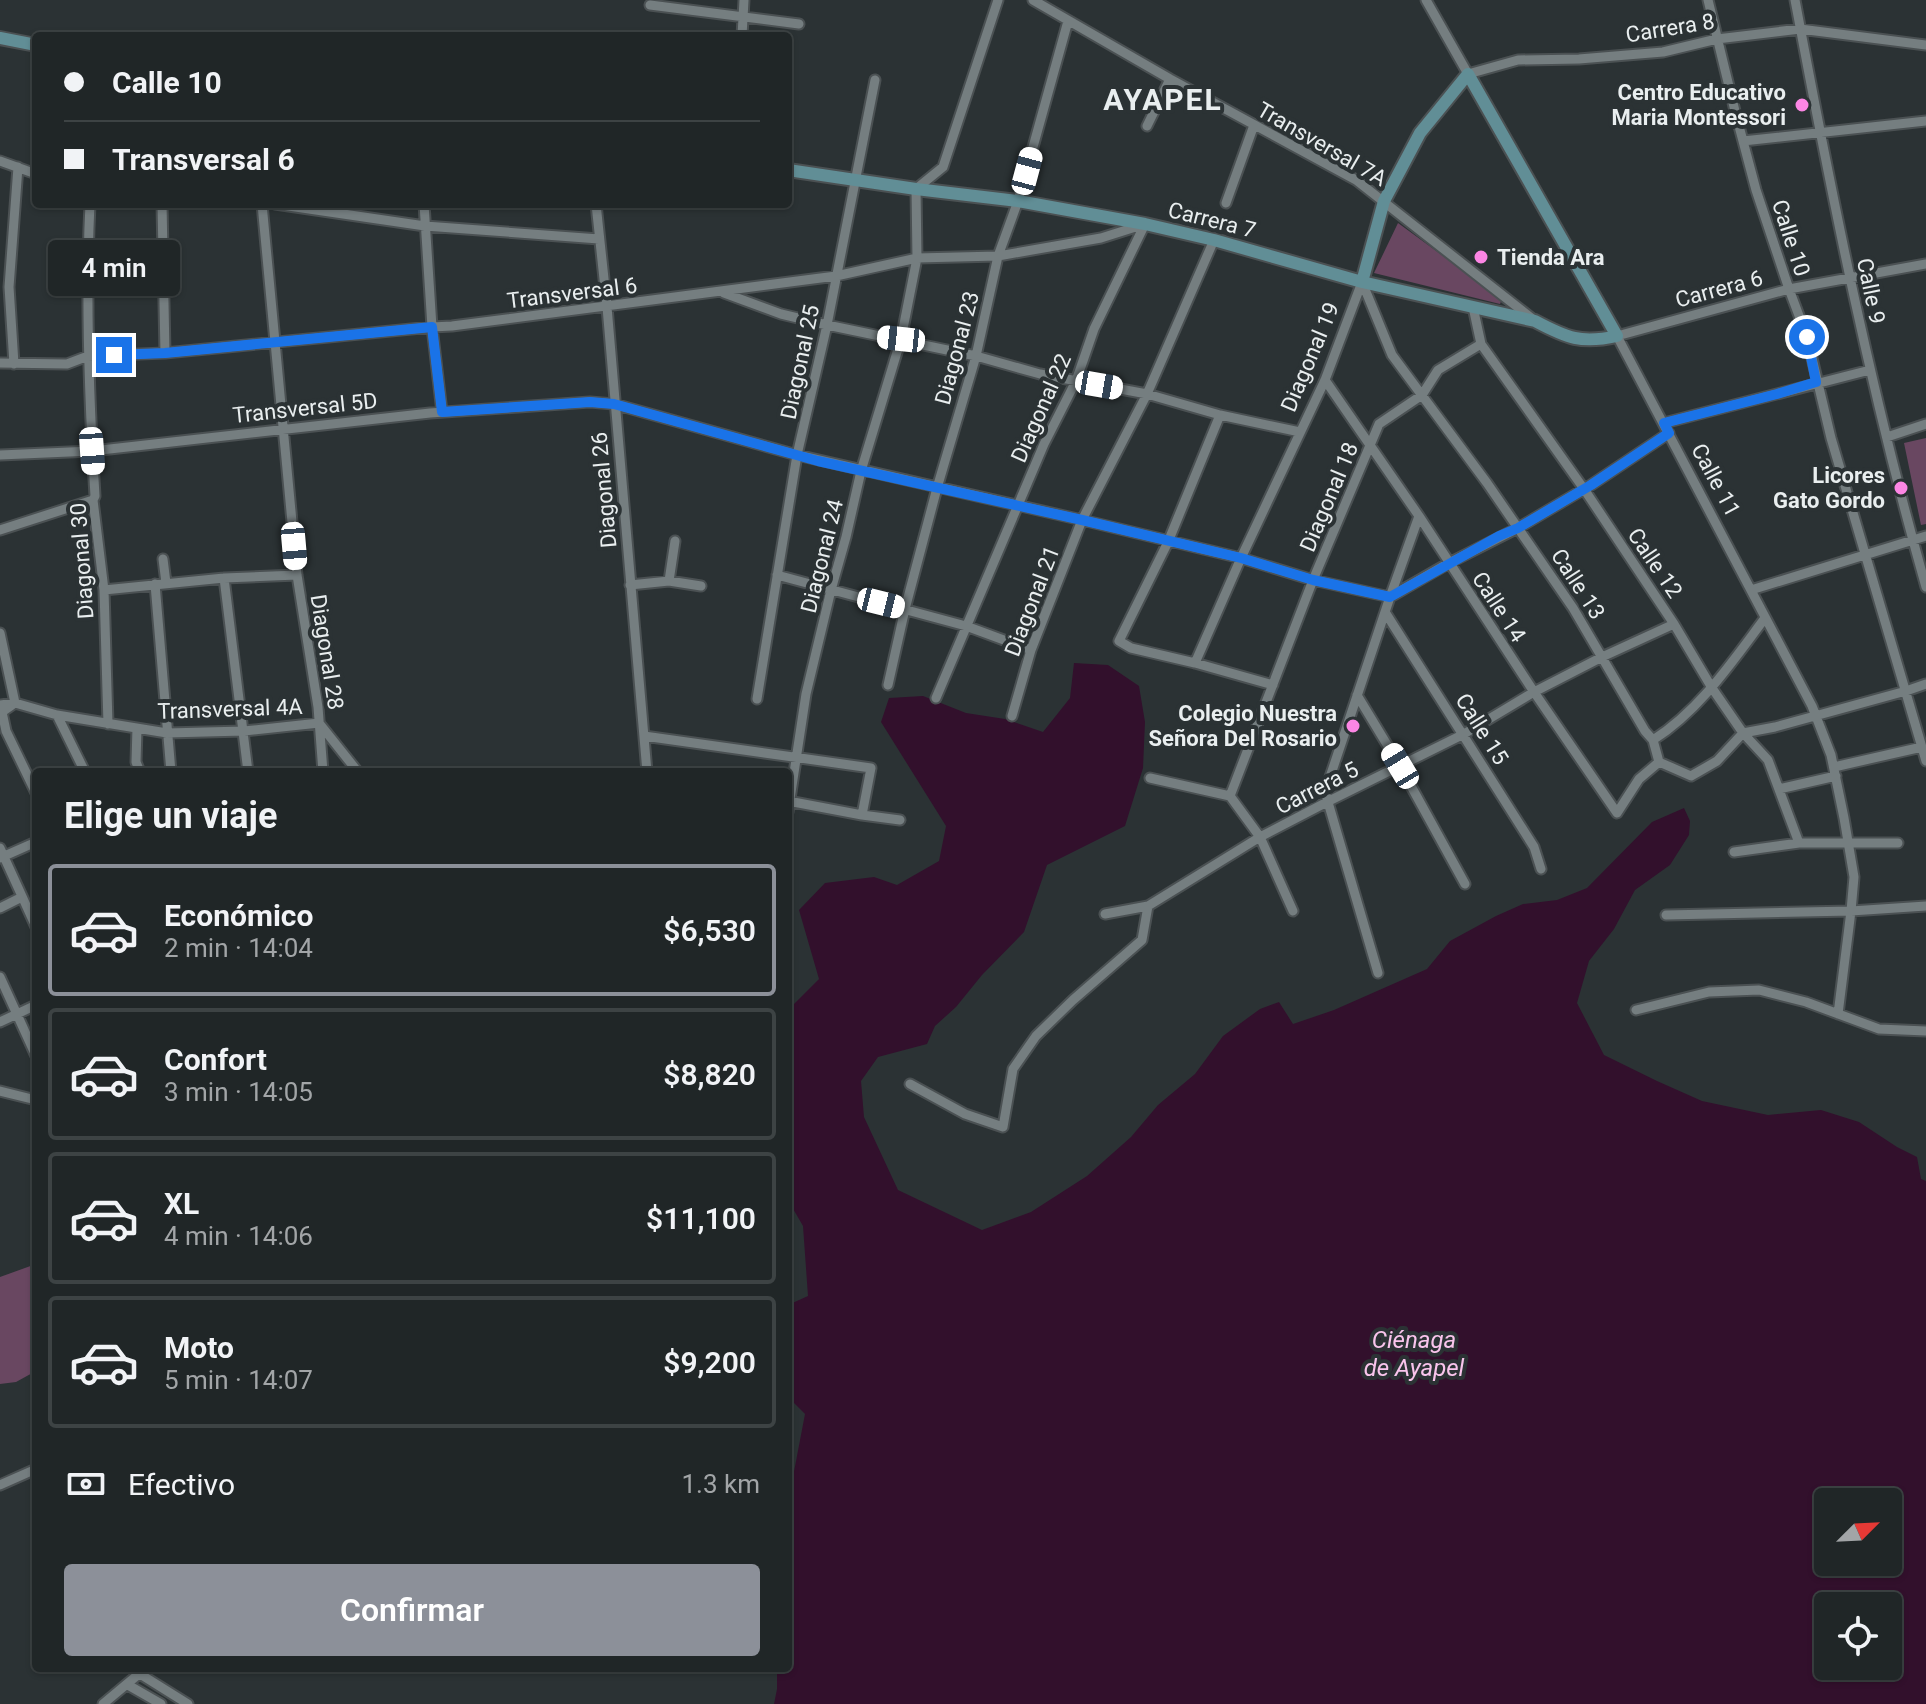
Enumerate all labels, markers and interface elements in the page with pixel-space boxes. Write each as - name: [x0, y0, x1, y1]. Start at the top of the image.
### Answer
- street label: Carrera 8: [1624, 9, 1716, 47]
- text: Calle 10: [112, 65, 222, 100]
- place label: Centro Educativo Maria Montessori: [1612, 80, 1786, 130]
- district label: AYAPEL: [1103, 82, 1223, 117]
- marker: Centro Educativo Maria Montessori: [1793, 96, 1811, 114]
- street label: Transversal 7A: [1253, 97, 1392, 191]
- text: Transversal 6: [112, 142, 295, 177]
- car: [1009, 145, 1045, 197]
- street label: Carrera 7: [1166, 197, 1258, 243]
- street label: Calle 10: [1767, 197, 1815, 279]
- callout: 4 min: [48, 239, 180, 295]
- place label: Tienda Ara: [1497, 245, 1605, 270]
- marker: Tienda Ara: [1472, 248, 1490, 266]
- text: 4 min: [81, 253, 147, 283]
- street label: Calle 9: [1852, 256, 1890, 326]
- street label: Carrera 6: [1673, 265, 1765, 313]
- street label: Transversal 6: [505, 273, 639, 313]
- street label: Diagonal 23: [930, 289, 984, 407]
- street label: Diagonal 19: [1276, 299, 1344, 415]
- street label: Diagonal 25: [776, 303, 824, 421]
- route start: [1789, 319, 1825, 355]
- car: [876, 325, 926, 353]
- route end: [96, 337, 132, 373]
- street label: Diagonal 22: [1006, 350, 1076, 466]
- car: [1073, 369, 1125, 401]
- street label: Transversal 5D: [231, 388, 379, 428]
- car: [78, 426, 106, 476]
- street label: Diagonal 26: [586, 431, 622, 549]
- street label: Diagonal 18: [1295, 439, 1363, 555]
- street label: Calle 11: [1686, 439, 1746, 521]
- place label: Licores Gato Gordo: [1773, 463, 1885, 513]
- marker: Licores Gato Gordo: [1892, 479, 1910, 497]
- street label: Diagonal 24: [796, 497, 848, 615]
- street label: Diagonal 30: [65, 502, 99, 620]
- car: [280, 521, 308, 571]
- street label: Calle 12: [1623, 523, 1687, 603]
- street label: Diagonal 21: [999, 542, 1065, 660]
- street label: Calle 13: [1546, 544, 1610, 624]
- street label: Calle 14: [1467, 567, 1531, 647]
- car: [855, 586, 907, 620]
- street label: Diagonal 28: [306, 593, 348, 711]
- street label: Calle 15: [1451, 689, 1513, 769]
- street label: Transversal 4A: [157, 694, 304, 724]
- place label: Colegio Nuestra Señora Del Rosario: [1149, 701, 1337, 751]
- marker: Colegio Nuestra Señora Del Rosario: [1344, 717, 1362, 735]
- car: [1377, 739, 1423, 793]
- street label: Carrera 5: [1271, 757, 1363, 819]
- text: Elige un viaje: [64, 795, 277, 837]
- icon: car: [68, 894, 140, 966]
- text: Económico: [164, 898, 313, 933]
- text: $6,530: [663, 913, 756, 948]
- text: 2 min · 14:04: [164, 933, 313, 963]
- icon: car: [68, 1038, 140, 1110]
- text: Confort: [164, 1042, 267, 1077]
- text: $8,820: [663, 1057, 756, 1092]
- text: 3 min · 14:05: [164, 1077, 313, 1107]
- icon: car: [68, 1182, 140, 1254]
- text: XL: [164, 1186, 199, 1221]
- text: $11,100: [646, 1201, 756, 1236]
- text: 4 min · 14:06: [164, 1221, 313, 1251]
- icon: car: [68, 1326, 140, 1398]
- water label: Ciénaga de Ayapel: [1364, 1326, 1465, 1382]
- text: Moto: [164, 1330, 234, 1365]
- text: $9,200: [663, 1345, 756, 1380]
- text: 5 min · 14:07: [164, 1365, 313, 1395]
- icon: cash: [64, 1462, 108, 1506]
- text: Efectivo: [128, 1467, 235, 1502]
- text: 1.3 km: [681, 1469, 760, 1499]
- north arrow: [1814, 1488, 1902, 1576]
- map controls: [1814, 1488, 1902, 1680]
- button: Confirmar: [64, 1564, 760, 1656]
- button: locate: [1814, 1592, 1902, 1680]

